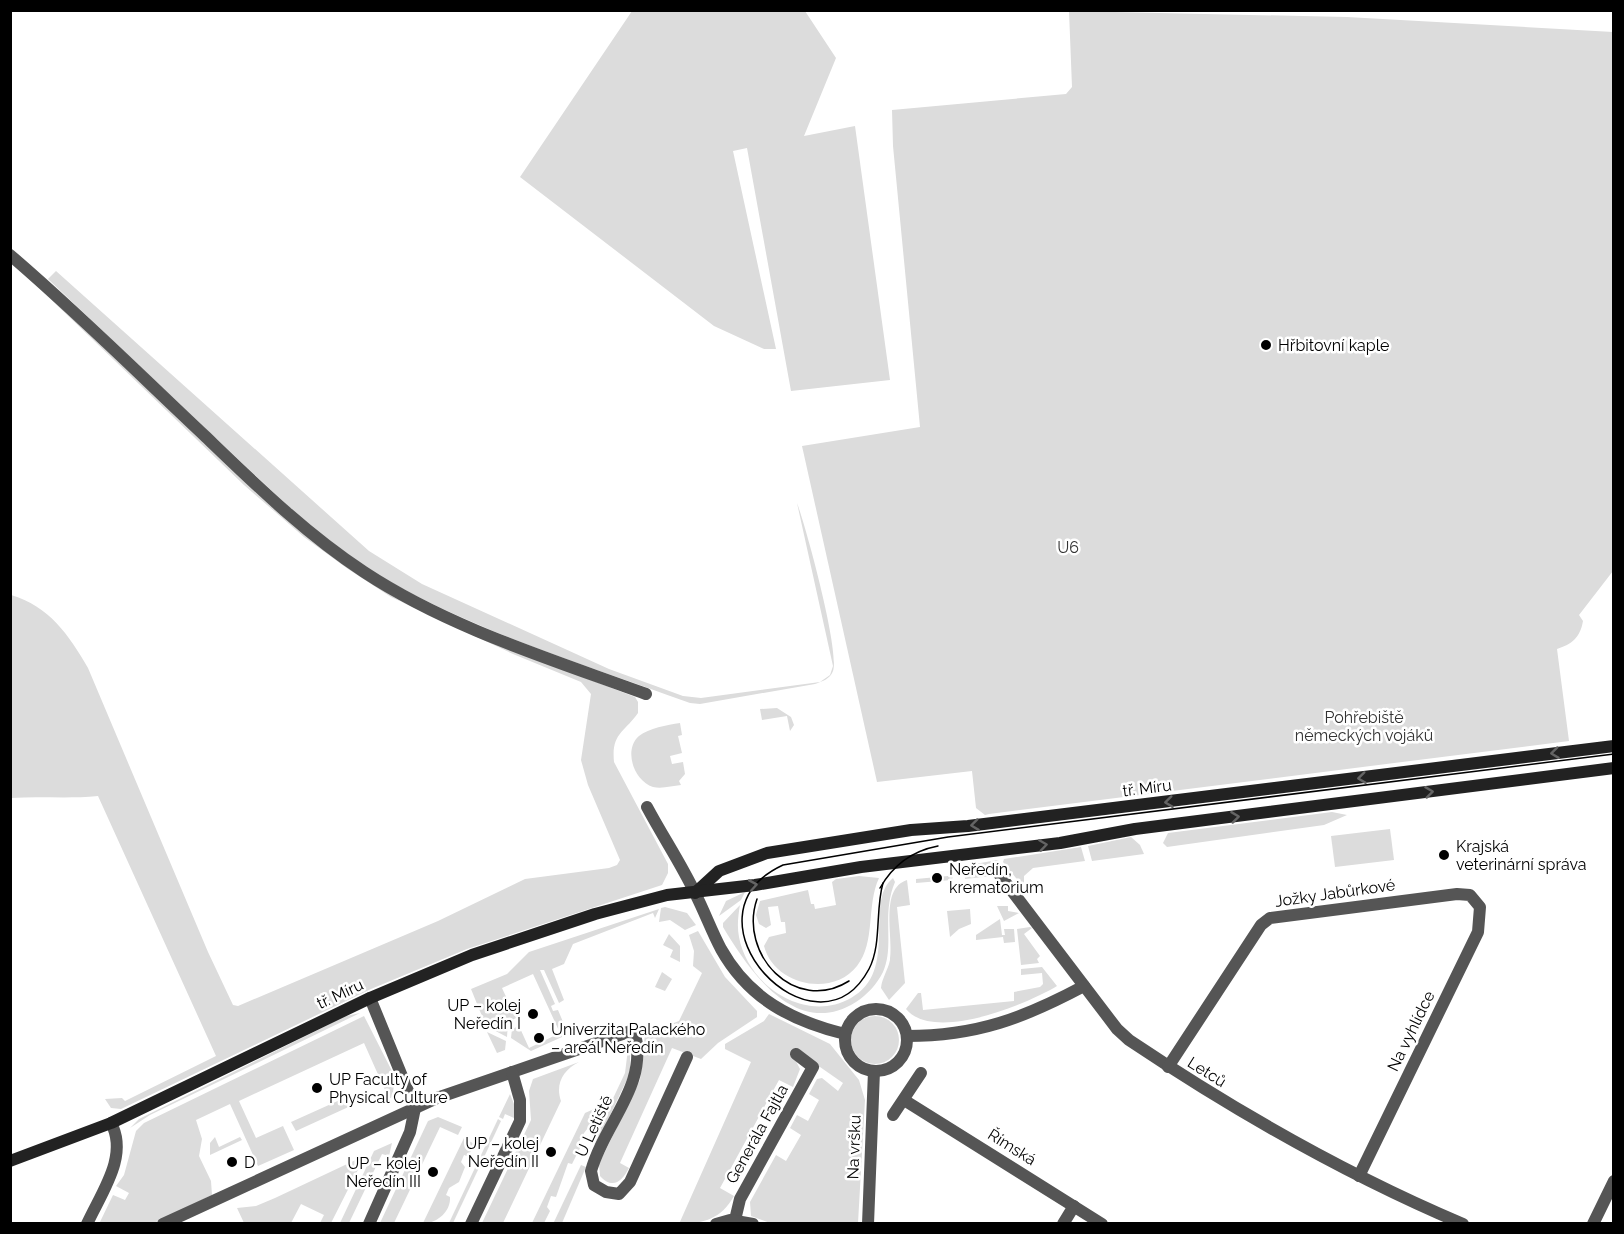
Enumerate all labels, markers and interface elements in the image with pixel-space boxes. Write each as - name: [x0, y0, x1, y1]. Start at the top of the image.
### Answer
- place label: Hřbitovní kaple: [1278, 336, 1389, 355]
- marker: Hřbitovní kaple: [1259, 338, 1273, 352]
- park label: U6: [1057, 538, 1079, 557]
- park label: Pohřebiště německých vojáků: [1295, 708, 1433, 745]
- one-way arrow: [1551, 746, 1560, 759]
- one-way arrow: [1357, 771, 1367, 784]
- street label: tř. Míru: [1121, 776, 1173, 800]
- one-way arrow: [1424, 786, 1434, 799]
- one-way arrow: [1164, 795, 1173, 807]
- one-way arrow: [1231, 811, 1240, 823]
- one-way arrow: [970, 819, 980, 831]
- place label: Krajská veterinární správa: [1456, 837, 1587, 874]
- one-way arrow: [1038, 840, 1047, 852]
- marker: Krajská veterinární správa: [1437, 848, 1451, 862]
- place label: Neředín, krematorium: [949, 860, 1044, 897]
- marker: Neředín, krematorium: [930, 871, 944, 885]
- street label: Jožky Jabůrkové: [1274, 875, 1396, 911]
- one-way arrow: [748, 879, 758, 892]
- street label: tř. Míru: [314, 975, 366, 1013]
- street label: Na vyhlídce: [1383, 988, 1439, 1074]
- place label: UP – kolej Neředín I: [447, 996, 521, 1033]
- marker: UP – kolej Neředín I: [526, 1007, 540, 1021]
- place label: Univerzita Palackého – areál Neředín: [551, 1020, 705, 1057]
- marker: Univerzita Palackého – areál Neředín: [532, 1031, 546, 1045]
- street label: Letců: [1184, 1053, 1230, 1091]
- place label: UP Faculty of Physical Culture: [329, 1070, 448, 1107]
- marker: UP Faculty of Physical Culture: [310, 1081, 324, 1095]
- street label: Generála Fajtla: [722, 1081, 792, 1187]
- street label: U Letiště: [571, 1092, 617, 1160]
- street label: Na vršku: [843, 1114, 865, 1180]
- street label: Římská: [984, 1124, 1040, 1169]
- place label: UP – kolej Neředín II: [465, 1134, 539, 1171]
- marker: UP – kolej Neředín II: [544, 1145, 558, 1159]
- place label: D: [244, 1153, 255, 1172]
- place label: UP – kolej Neředín III: [346, 1154, 421, 1191]
- marker: D: [225, 1155, 239, 1169]
- marker: UP – kolej Neředín III: [426, 1165, 440, 1179]

